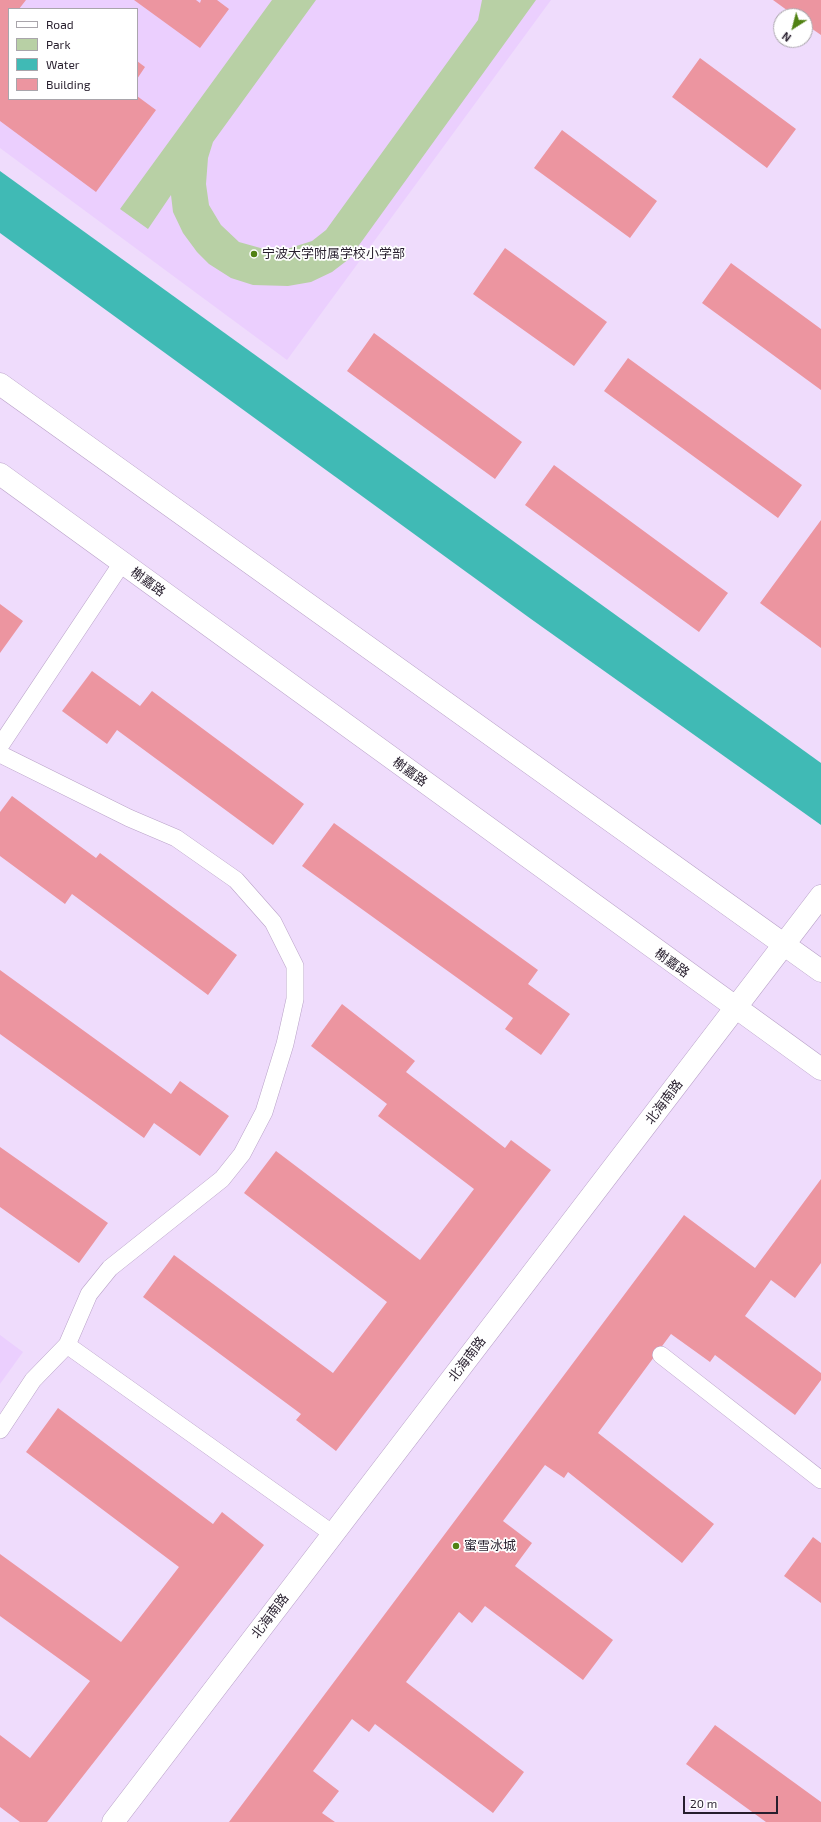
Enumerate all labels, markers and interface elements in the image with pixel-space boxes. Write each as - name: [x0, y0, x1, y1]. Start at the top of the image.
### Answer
- legend: [8, 8, 138, 100]
- north arrow: [773, 8, 813, 48]
- text: Road: [46, 17, 74, 31]
- text: N: [779, 30, 793, 45]
- text: Park: [46, 37, 71, 51]
- text: Water: [46, 57, 80, 71]
- text: Building: [46, 77, 90, 91]
- place label: 宁波大学附属学校小学部: [262, 246, 405, 262]
- marker: 宁波大学附属学校小学部: [249, 249, 259, 259]
- street label: 榭嘉路: [128, 564, 168, 600]
- street label: 榭嘉路: [390, 754, 430, 790]
- street label: 榭嘉路: [652, 945, 692, 981]
- street label: 北海南路: [642, 1077, 686, 1127]
- street label: 北海南路: [445, 1334, 489, 1384]
- place label: 蜜雪冰城: [464, 1538, 516, 1554]
- marker: 蜜雪冰城: [451, 1541, 461, 1551]
- street label: 北海南路: [248, 1591, 292, 1641]
- scale bar: [685, 1788, 780, 1814]
- text: 20 m: [690, 1796, 717, 1810]

